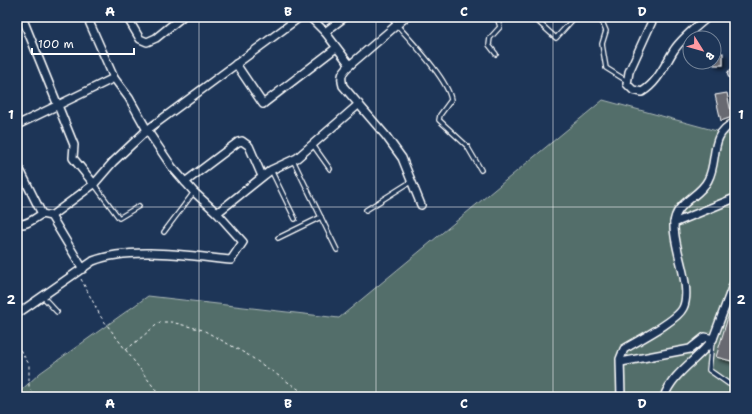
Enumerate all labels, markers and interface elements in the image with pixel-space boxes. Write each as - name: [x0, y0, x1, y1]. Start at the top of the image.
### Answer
- text: A: [105, 3, 115, 20]
- text: B: [284, 3, 292, 20]
- text: C: [460, 3, 468, 20]
- text: D: [637, 3, 647, 20]
- scale bar: [32, 30, 134, 56]
- north arrow: [682, 30, 722, 70]
- text: 100 m: [38, 36, 74, 52]
- text: B: [701, 48, 718, 63]
- text: 1: [8, 106, 14, 123]
- text: 1: [738, 106, 744, 123]
- text: 2: [6, 291, 16, 308]
- text: 2: [736, 291, 746, 308]
- text: A: [105, 395, 115, 412]
- text: B: [284, 395, 292, 412]
- text: C: [460, 395, 468, 412]
- text: D: [637, 395, 647, 412]

